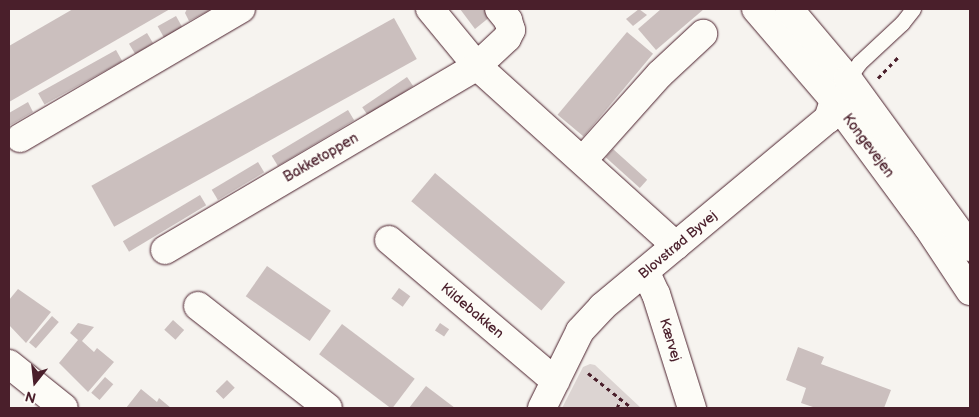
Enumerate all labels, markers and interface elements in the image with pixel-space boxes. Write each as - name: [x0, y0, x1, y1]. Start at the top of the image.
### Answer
- street label: Kongevejen: [839, 111, 897, 181]
- street label: Bakketoppen: [281, 130, 361, 186]
- street label: Blovstrød Byvej: [635, 207, 721, 283]
- street label: Kildebakken: [437, 280, 507, 342]
- street label: Kærvej: [655, 316, 685, 364]
- north arrow: [10, 357, 60, 407]
- text: N: [23, 387, 38, 407]

